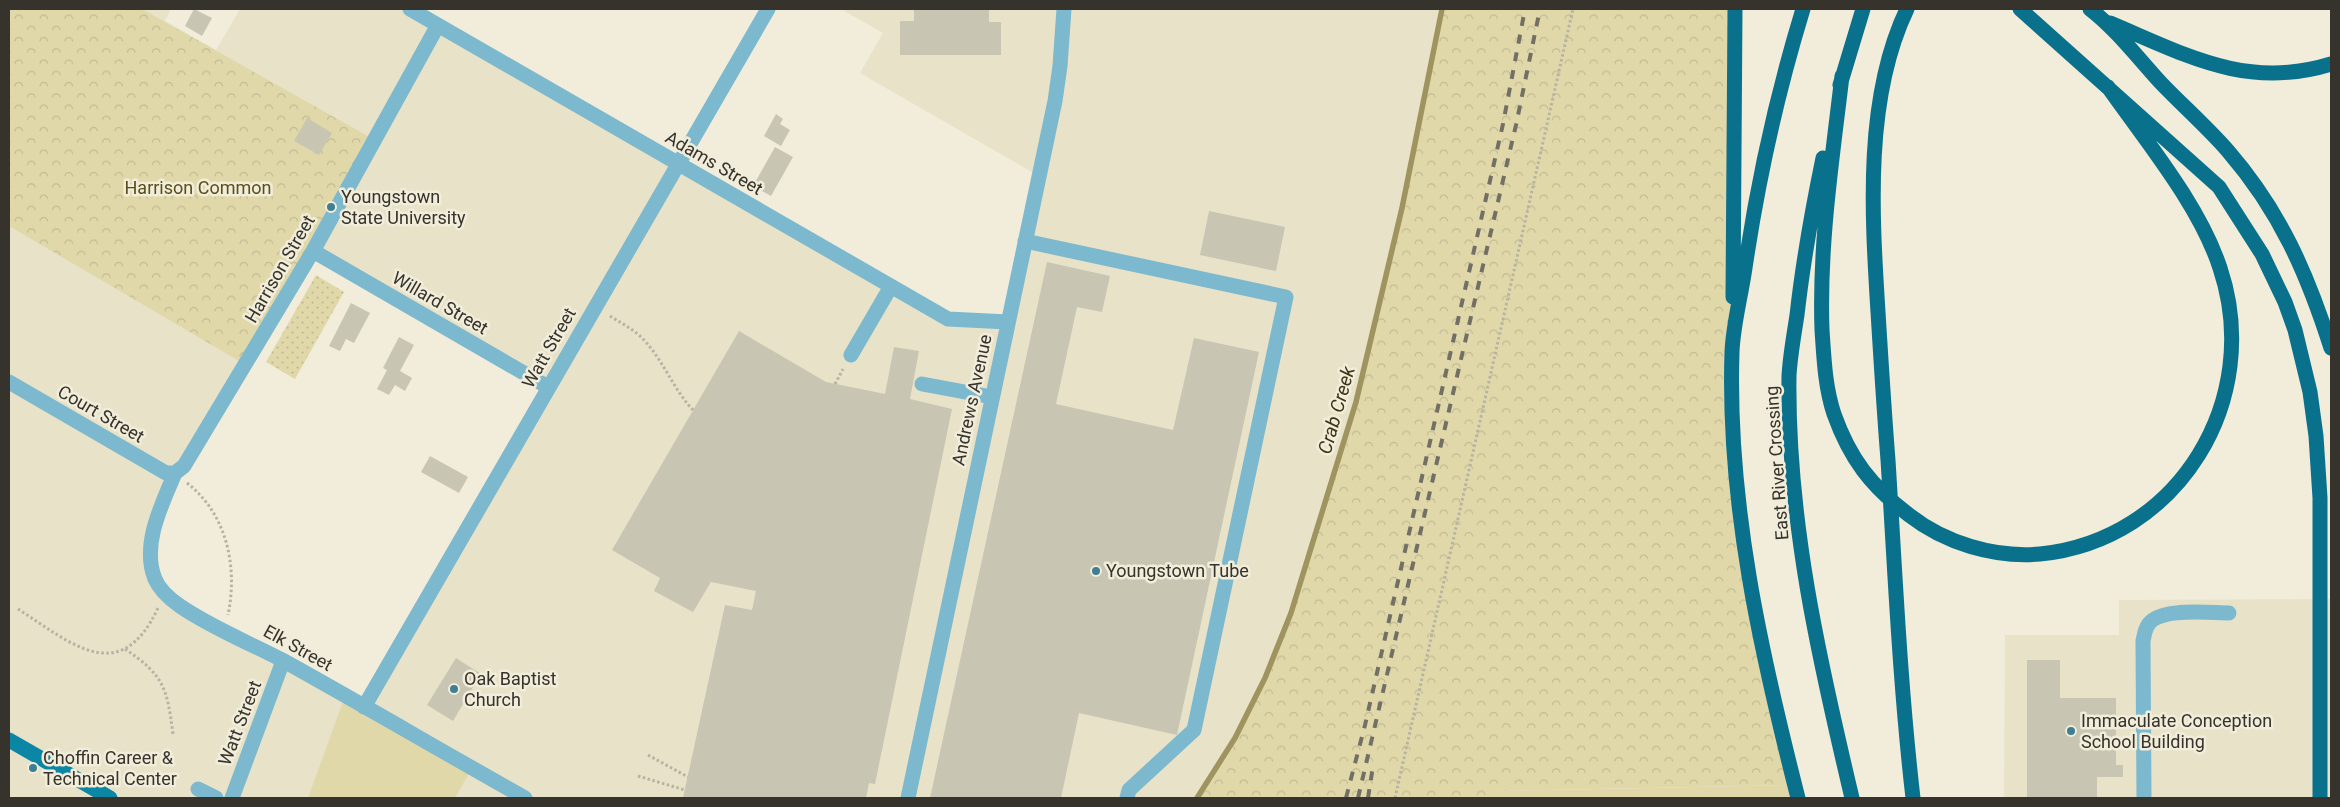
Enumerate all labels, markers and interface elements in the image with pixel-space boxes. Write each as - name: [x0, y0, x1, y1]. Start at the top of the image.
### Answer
- street label: Adams Street: [662, 126, 767, 199]
- park label: Harrison Common: [125, 177, 271, 198]
- place label: Youngstown State University: [341, 186, 466, 228]
- marker: Youngstown State University: [325, 201, 337, 213]
- street label: Harrison Street: [240, 211, 319, 326]
- street label: Willard Street: [389, 267, 492, 338]
- street label: Watt Street: [517, 304, 580, 392]
- street label: Andrews Avenue: [947, 332, 996, 467]
- water label: Crab Creek: [1313, 363, 1360, 457]
- street label: Court Street: [54, 380, 148, 447]
- street label: East River Crossing: [1761, 385, 1792, 541]
- place label: Youngstown Tube: [1106, 560, 1249, 581]
- marker: Youngstown Tube: [1090, 565, 1102, 577]
- street label: Elk Street: [260, 620, 337, 675]
- place label: Oak Baptist Church: [464, 668, 556, 710]
- street label: Watt Street: [214, 677, 265, 768]
- marker: Oak Baptist Church: [448, 683, 460, 695]
- place label: Immaculate Conception School Building: [2081, 710, 2272, 752]
- marker: Immaculate Conception School Building: [2065, 725, 2077, 737]
- place label: Choffin Career & Technical Center: [43, 747, 177, 789]
- marker: Choffin Career & Technical Center: [27, 762, 39, 774]

